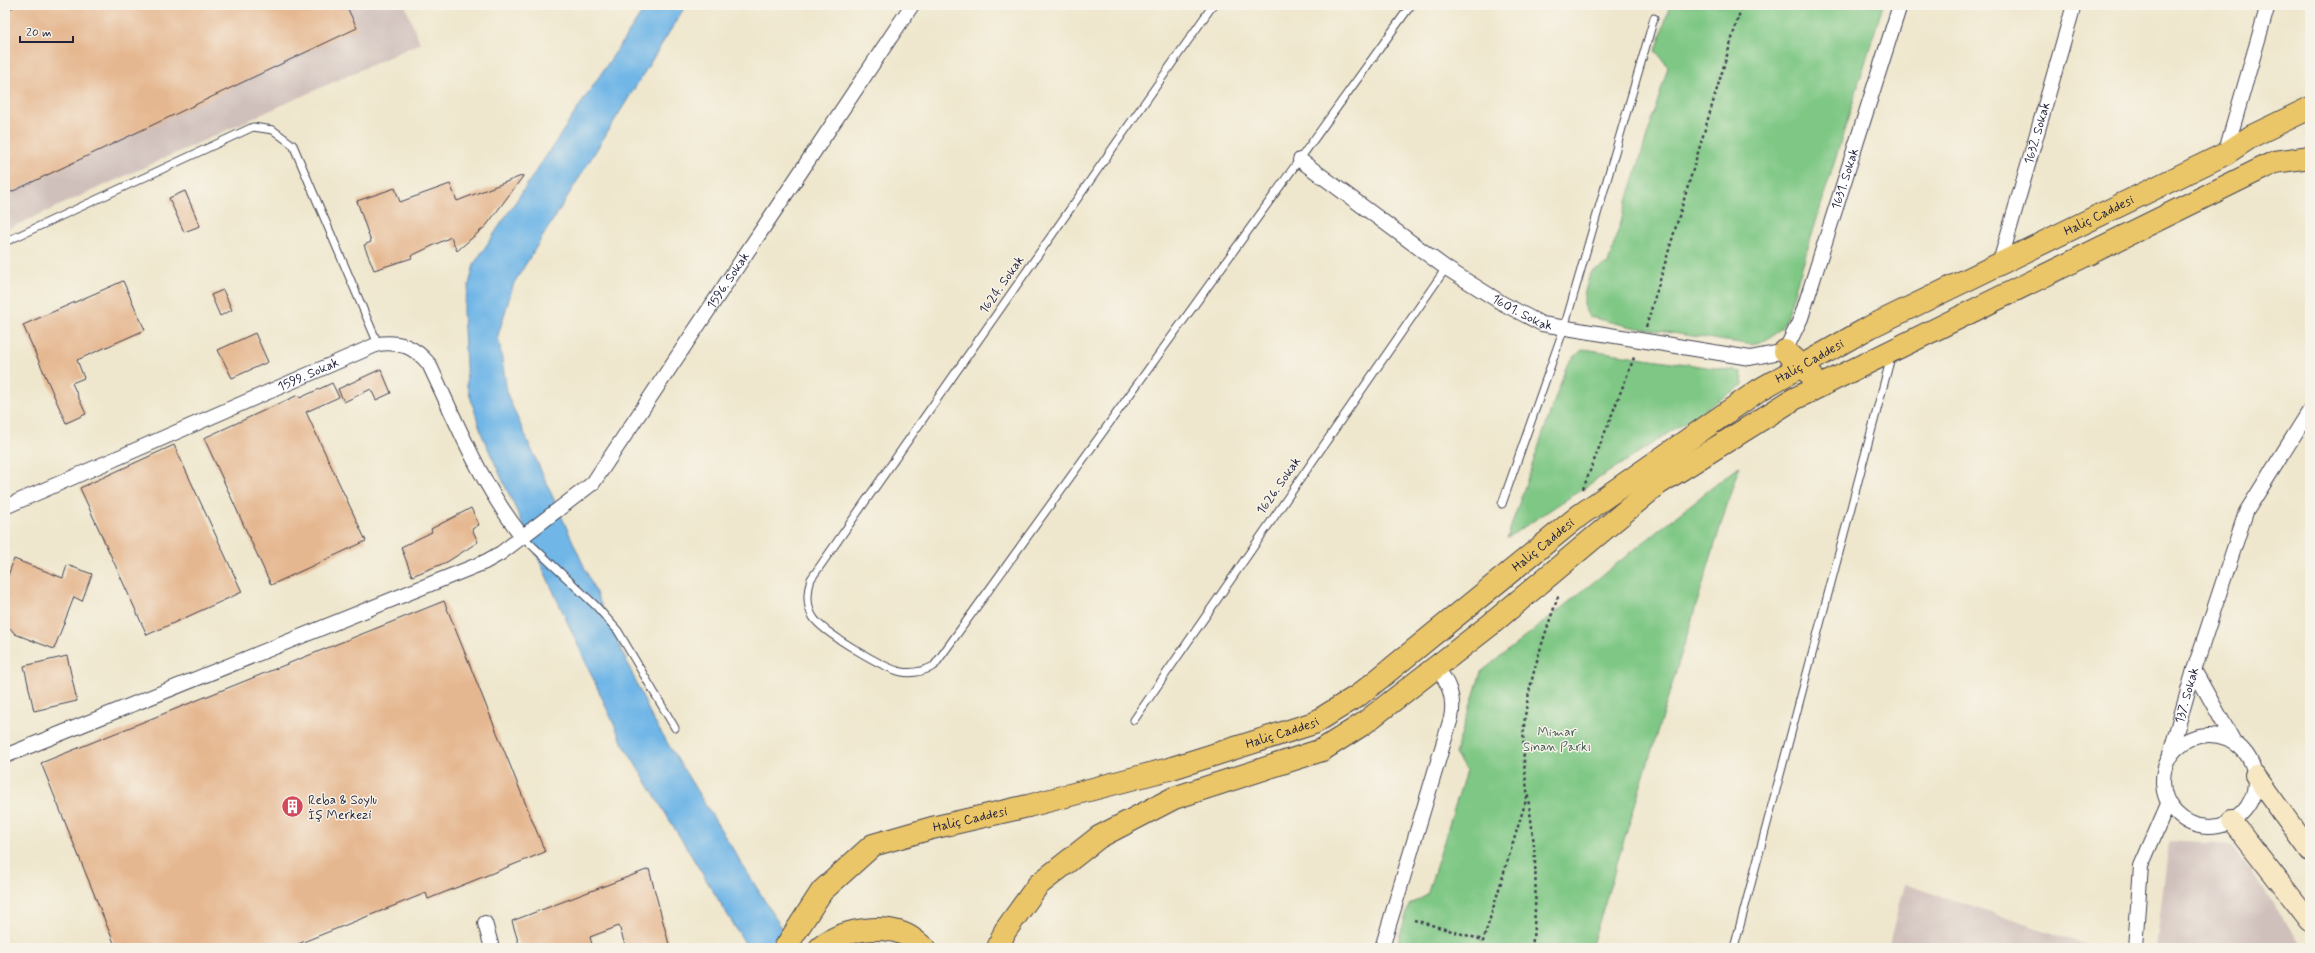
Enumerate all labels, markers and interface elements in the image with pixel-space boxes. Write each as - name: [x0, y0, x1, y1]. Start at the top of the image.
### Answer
- scale bar: [20, 18, 73, 44]
- text: 20 m: [26, 25, 52, 41]
- street label: 1632. Sokak: [2020, 100, 2054, 166]
- street label: 1631. Sokak: [1827, 145, 1863, 211]
- street label: Haliç Caddesi: [2061, 191, 2137, 240]
- street label: 1596. Sokak: [703, 248, 754, 313]
- street label: 1624. Sokak: [976, 252, 1029, 317]
- street label: 1601. Sokak: [1489, 290, 1554, 334]
- street label: Haliç Caddesi: [1772, 335, 1847, 387]
- street label: 1599. Sokak: [275, 353, 342, 395]
- street label: 1626. Sokak: [1253, 453, 1305, 518]
- street label: Haliç Caddesi: [1508, 514, 1578, 576]
- street label: 137. Sokak: [2171, 665, 2203, 725]
- street label: Haliç Caddesi: [1243, 713, 1322, 753]
- park label: Mimar Sinan Parkı: [1523, 724, 1591, 756]
- place label: Reba & Soylu İş Merkezi: [308, 792, 377, 824]
- building icon: Reba & Soylu İş Merkezi: [280, 794, 306, 820]
- street label: Haliç Caddesi: [931, 803, 1009, 836]

